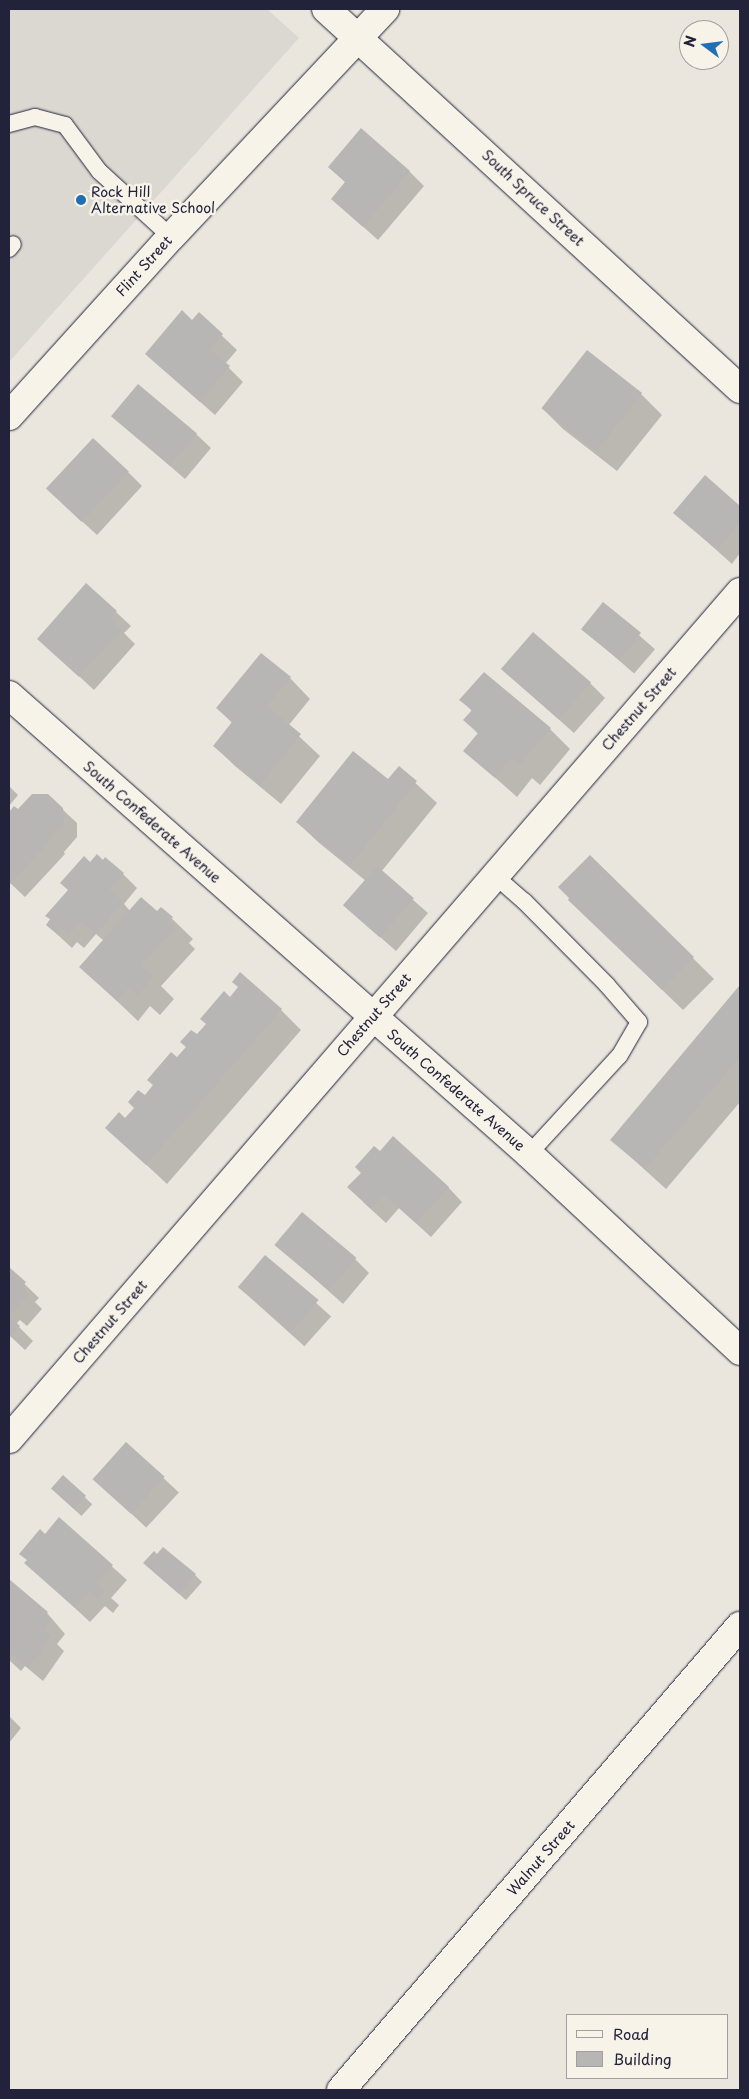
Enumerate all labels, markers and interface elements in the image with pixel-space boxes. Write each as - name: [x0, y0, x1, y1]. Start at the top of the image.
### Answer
- north arrow: [679, 20, 729, 70]
- text: N: [678, 33, 702, 49]
- street label: South Spruce Street: [477, 145, 589, 251]
- place label: Rock Hill Alternative School: [91, 184, 215, 216]
- marker: Rock Hill Alternative School: [75, 194, 87, 206]
- street label: Flint Street: [112, 232, 176, 300]
- street label: Chestnut Street: [598, 664, 680, 754]
- street label: South Confederate Avenue: [79, 757, 225, 887]
- street label: Chestnut Street: [333, 970, 415, 1060]
- street label: South Confederate Avenue: [383, 1025, 529, 1155]
- street label: Chestnut Street: [69, 1277, 151, 1367]
- street label: Walnut Street: [504, 1817, 578, 1899]
- legend: [566, 2014, 729, 2079]
- text: Road: [613, 2022, 649, 2045]
- text: Building: [613, 2047, 672, 2070]

